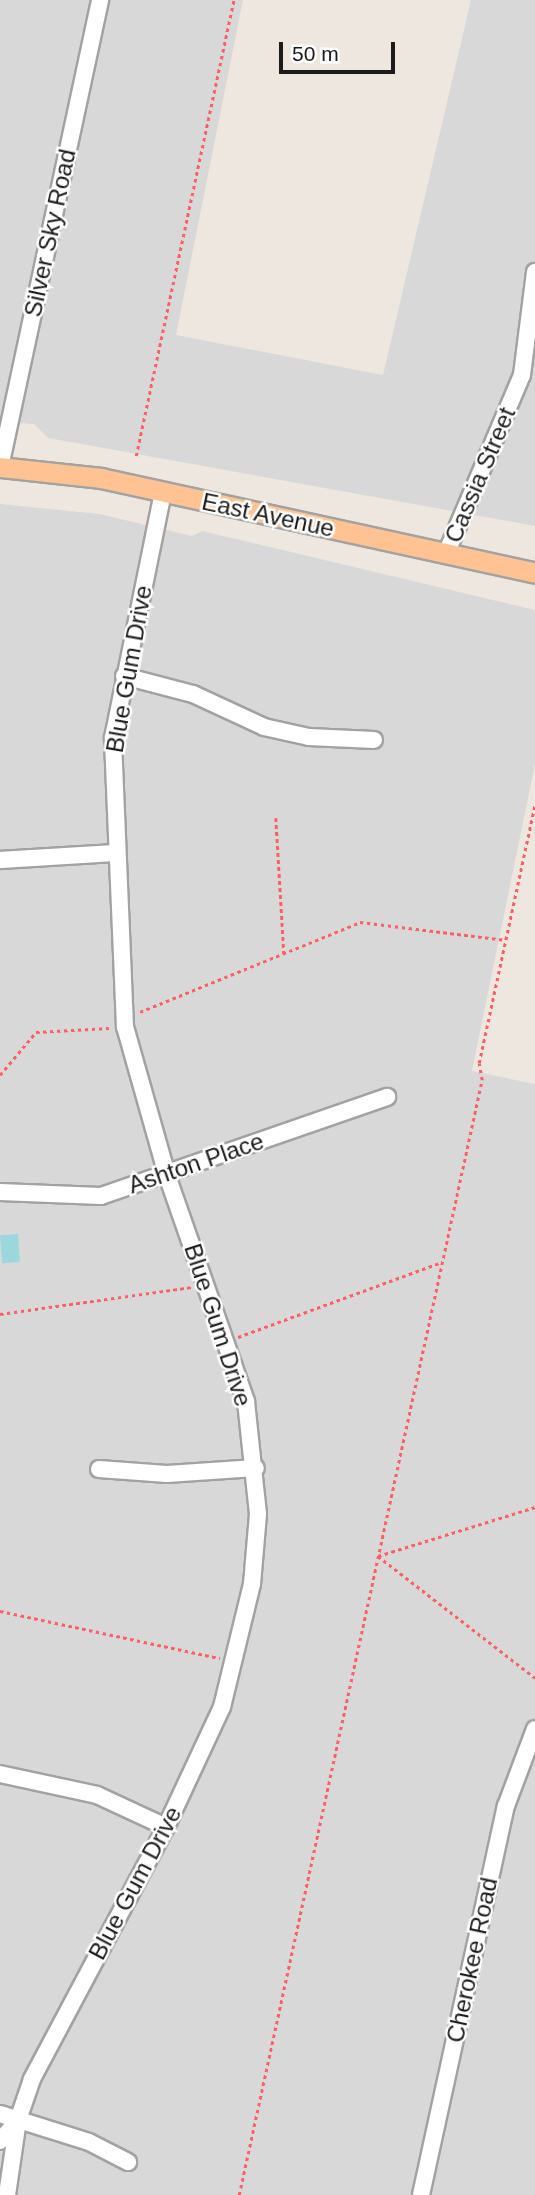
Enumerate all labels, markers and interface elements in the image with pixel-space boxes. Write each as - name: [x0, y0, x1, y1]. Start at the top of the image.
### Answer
- scale bar: [283, 28, 398, 72]
- text: 50 m: [292, 42, 339, 65]
- street label: Silver Sky Road: [18, 147, 82, 319]
- street label: Cassia Street: [439, 403, 521, 547]
- street label: East Avenue: [199, 487, 337, 543]
- street label: Blue Gum Drive: [100, 583, 158, 755]
- street label: Ashton Place: [124, 1126, 268, 1200]
- street label: Blue Gum Drive: [178, 1240, 258, 1410]
- street label: Blue Gum Drive: [83, 1801, 187, 1965]
- street label: Cherokee Road: [440, 1875, 504, 2045]

